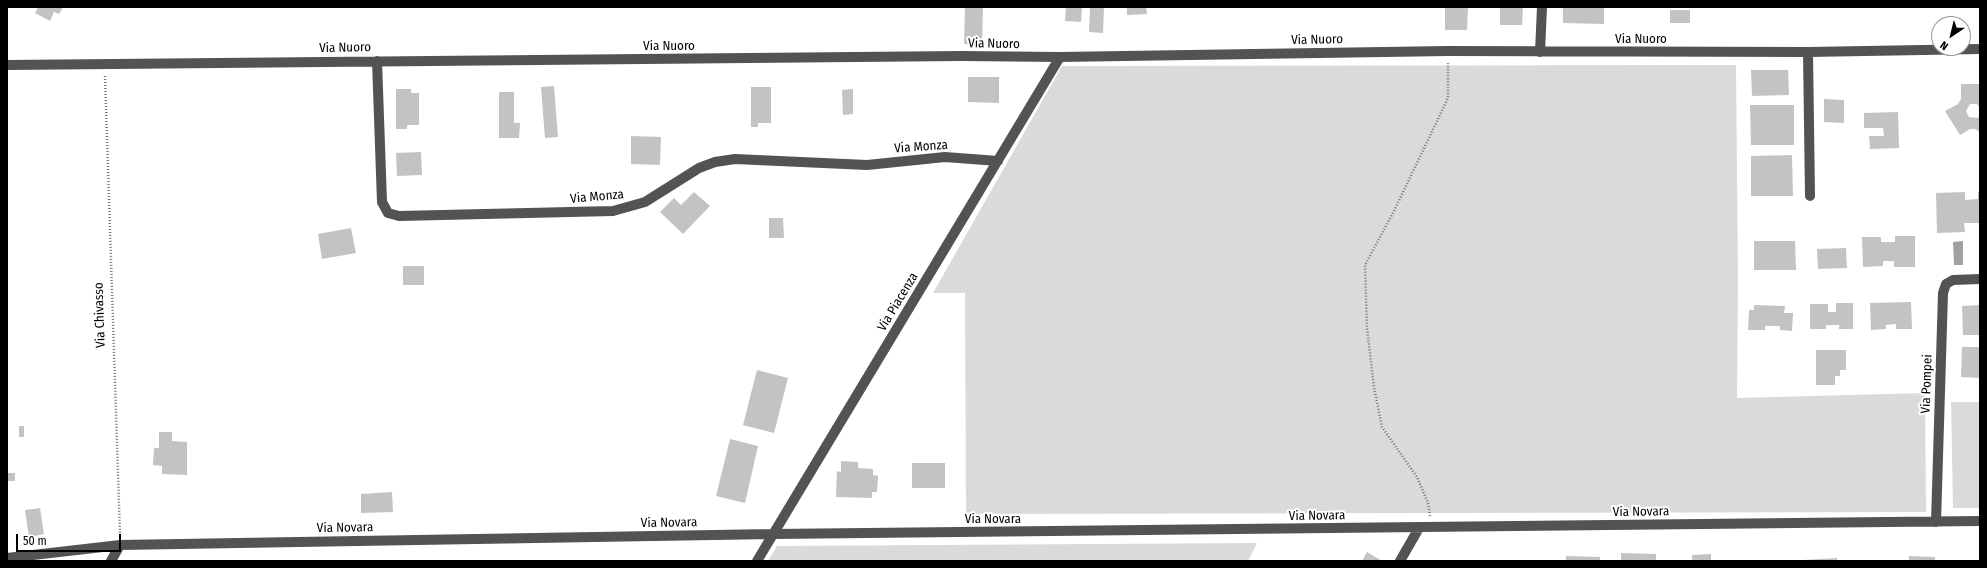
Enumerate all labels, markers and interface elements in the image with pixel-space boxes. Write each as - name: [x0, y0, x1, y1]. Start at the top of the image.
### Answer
- north arrow: [1931, 16, 1971, 56]
- street label: Via Nuoro: [1615, 31, 1667, 47]
- street label: Via Nuoro: [1291, 32, 1343, 48]
- street label: Via Nuoro: [968, 36, 1020, 52]
- street label: Via Nuoro: [643, 38, 695, 54]
- text: N: [1938, 38, 1951, 53]
- street label: Via Nuoro: [319, 40, 371, 56]
- street label: Via Monza: [894, 137, 948, 157]
- street label: Via Monza: [570, 187, 624, 207]
- street label: Via Piacenza: [874, 270, 922, 334]
- street label: Via Chivasso: [91, 282, 109, 348]
- street label: Via Pompei: [1918, 354, 1936, 414]
- street label: Via Novara: [1613, 504, 1669, 520]
- street label: Via Novara: [1289, 508, 1345, 524]
- street label: Via Novara: [965, 511, 1021, 527]
- street label: Via Novara: [641, 515, 697, 531]
- street label: Via Novara: [317, 520, 373, 536]
- scale bar: [18, 526, 123, 552]
- text: 50 m: [23, 534, 47, 548]

